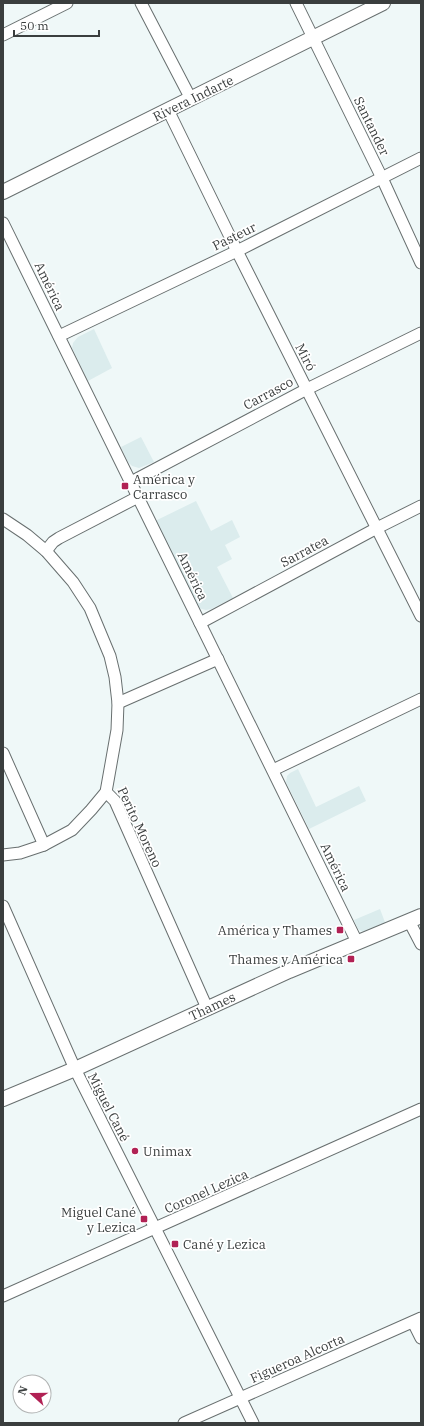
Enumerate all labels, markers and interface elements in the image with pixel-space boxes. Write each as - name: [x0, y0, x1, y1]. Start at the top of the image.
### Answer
- scale bar: [14, 12, 99, 38]
- text: 50 m: [20, 18, 49, 33]
- street label: Rivera Indarte: [150, 72, 236, 125]
- street label: Santander: [350, 94, 393, 159]
- street label: Pasteur: [210, 218, 259, 254]
- street label: América: [31, 259, 69, 313]
- street label: Miró: [292, 341, 320, 374]
- street label: Carrasco: [240, 373, 296, 414]
- place label: América y Carrasco: [133, 471, 195, 503]
- marker: América y Carrasco: [120, 481, 130, 491]
- street label: Sarratea: [277, 532, 331, 571]
- street label: América: [174, 549, 212, 603]
- street label: Perito Moreno: [114, 784, 166, 870]
- street label: América: [317, 840, 355, 894]
- place label: América y Thames: [218, 922, 332, 939]
- marker: América y Thames: [335, 925, 345, 935]
- place label: Thames y América: [229, 951, 343, 968]
- marker: Thames y América: [346, 954, 356, 964]
- street label: Thames: [186, 988, 238, 1025]
- street label: Miguel Cané: [84, 1070, 133, 1145]
- place label: Unimax: [143, 1143, 192, 1160]
- marker: Unimax: [130, 1146, 140, 1156]
- street label: Coronel Lezica: [162, 1165, 251, 1218]
- place label: Miguel Cané y Lezica: [61, 1204, 136, 1236]
- marker: Miguel Cané y Lezica: [139, 1214, 149, 1224]
- place label: Cané y Lezica: [183, 1236, 266, 1253]
- marker: Cané y Lezica: [170, 1239, 180, 1249]
- street label: Figueroa Alcorta: [247, 1330, 347, 1387]
- north arrow: [12, 1374, 52, 1414]
- text: N: [15, 1384, 31, 1397]

